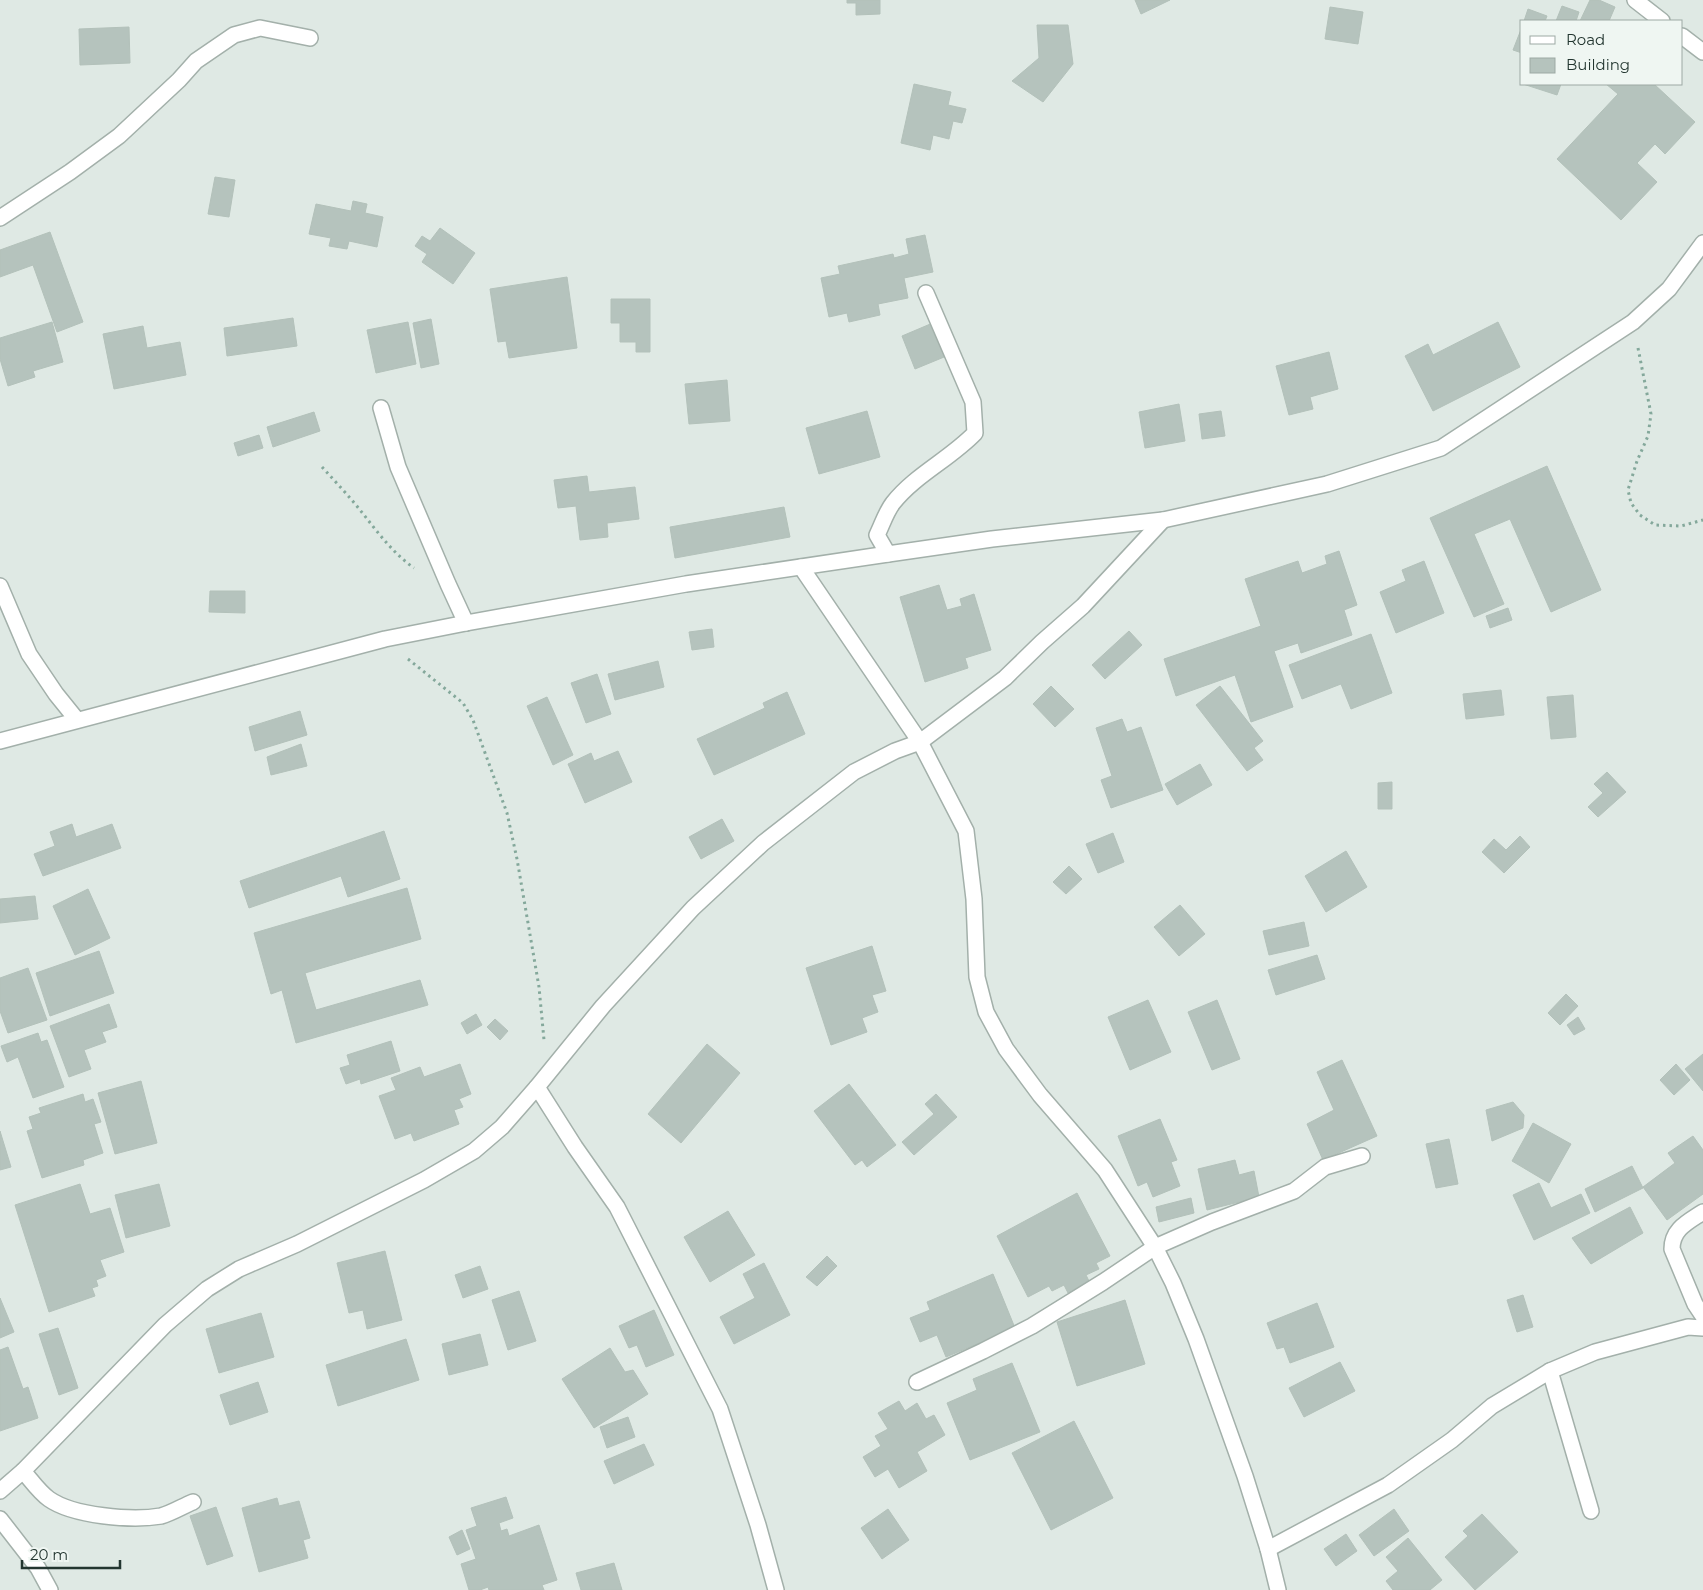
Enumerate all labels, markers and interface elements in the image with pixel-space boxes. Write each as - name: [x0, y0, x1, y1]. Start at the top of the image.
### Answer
- legend: [1520, 20, 1683, 85]
- text: Road: [1566, 30, 1605, 49]
- text: Building: [1566, 55, 1630, 74]
- scale bar: [22, 1538, 120, 1570]
- text: 20 m: [30, 1545, 68, 1564]

